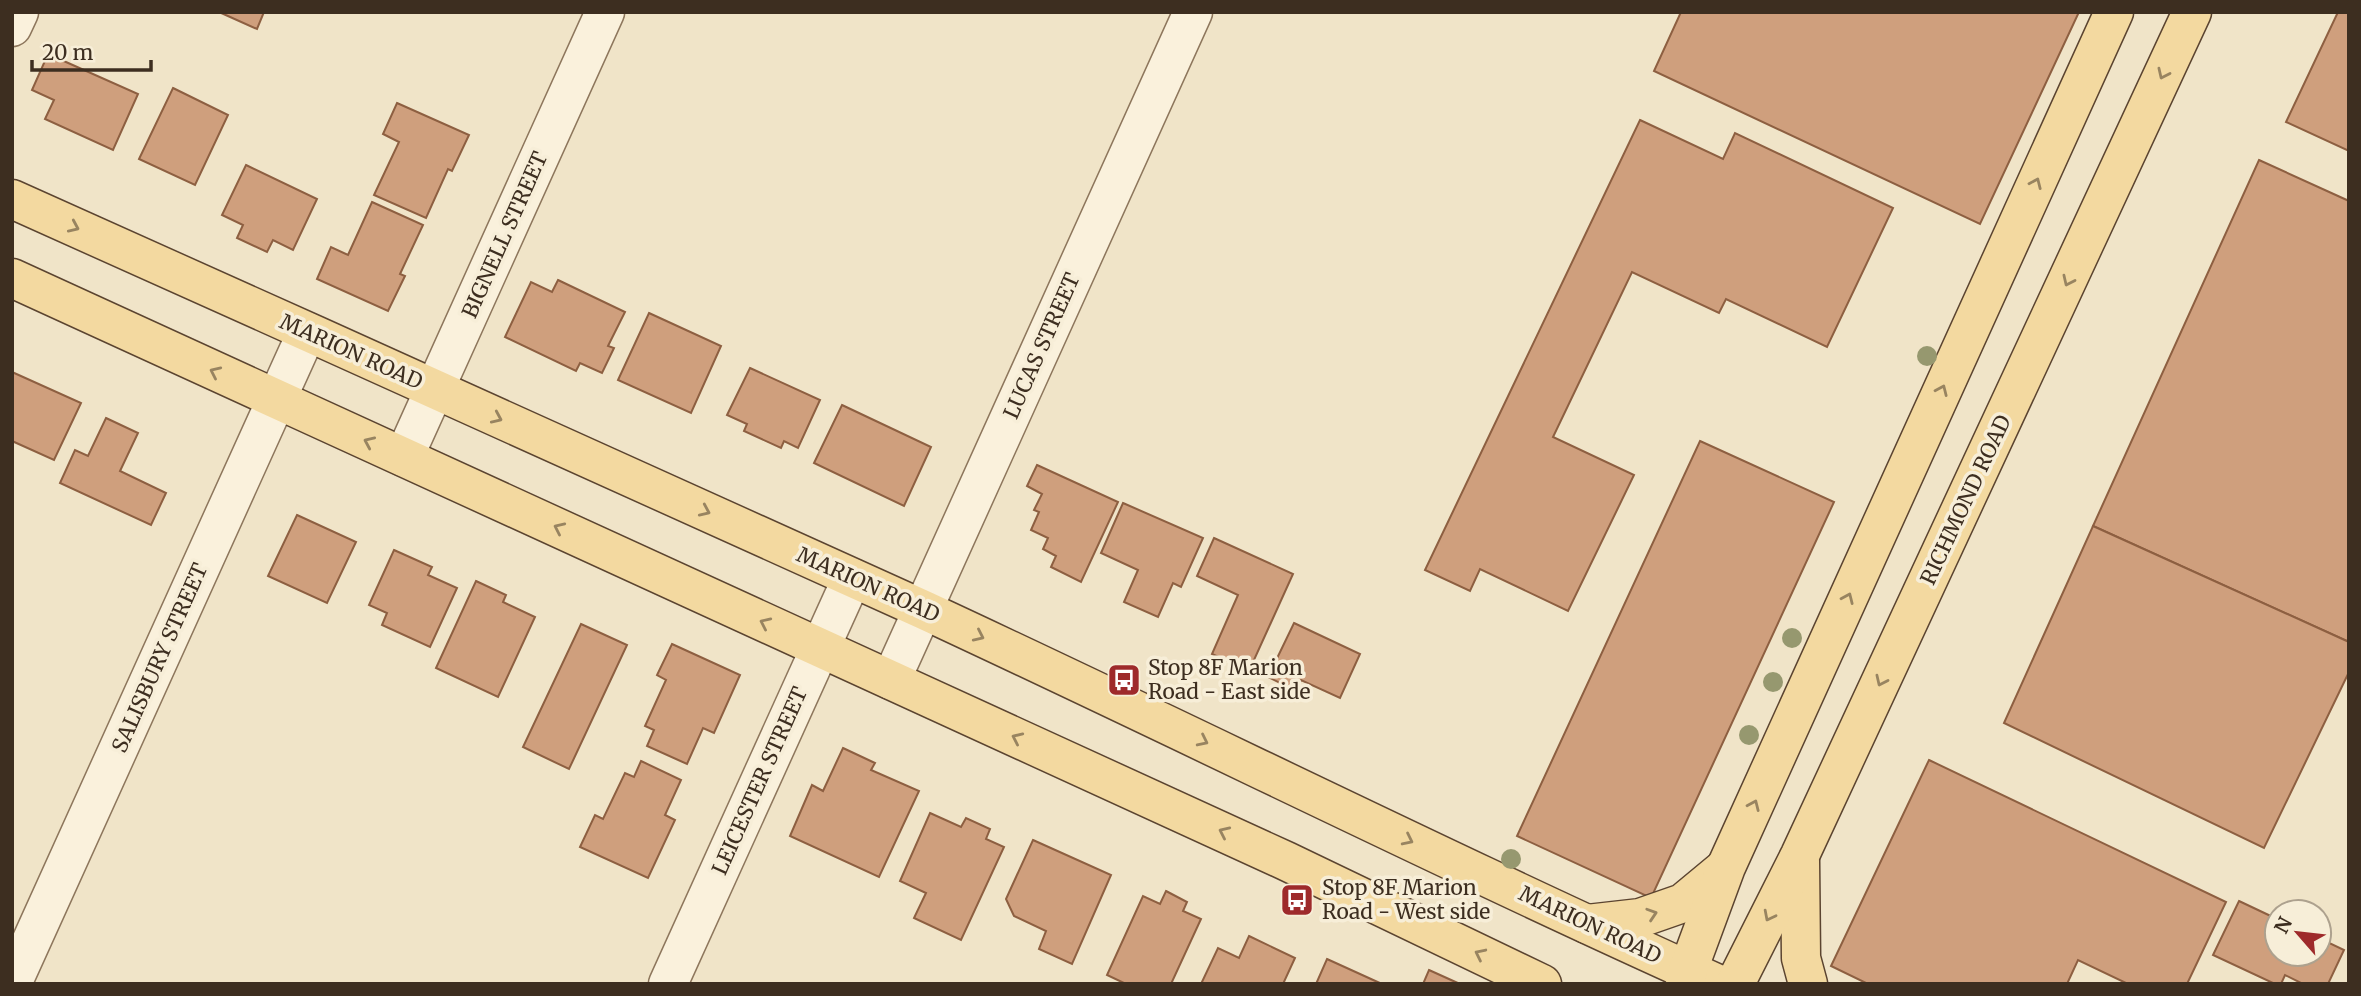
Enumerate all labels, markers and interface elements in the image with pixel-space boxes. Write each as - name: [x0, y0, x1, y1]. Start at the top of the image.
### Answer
- scale bar: [32, 28, 150, 72]
- text: 20 m: [42, 39, 94, 66]
- one-way arrow: [2157, 67, 2171, 79]
- street label: BIGNELL STREET: [456, 147, 554, 322]
- one-way arrow: [2028, 178, 2042, 190]
- one-way arrow: [67, 219, 80, 233]
- street label: LUCAS STREET: [997, 268, 1086, 423]
- one-way arrow: [2062, 274, 2076, 286]
- street label: MARION ROAD: [275, 308, 427, 395]
- one-way arrow: [210, 366, 222, 380]
- one-way arrow: [1934, 385, 1948, 398]
- one-way arrow: [490, 410, 503, 424]
- street label: RICHMOND ROAD: [1914, 410, 2017, 589]
- one-way arrow: [364, 436, 376, 450]
- one-way arrow: [698, 503, 710, 517]
- one-way arrow: [553, 522, 566, 536]
- street label: MARION ROAD: [792, 541, 944, 628]
- street label: SALISBURY STREET: [106, 559, 214, 757]
- one-way arrow: [1840, 593, 1854, 605]
- one-way arrow: [760, 617, 772, 631]
- one-way arrow: [972, 628, 984, 642]
- place label: Stop 8F Marion Road - East side: [1148, 654, 1311, 705]
- bus stop icon: Stop 8F Marion Road - East side: [1105, 661, 1143, 699]
- one-way arrow: [1876, 674, 1890, 687]
- street label: LEICESTER STREET: [706, 682, 813, 879]
- one-way arrow: [1012, 732, 1024, 746]
- one-way arrow: [1196, 733, 1208, 747]
- one-way arrow: [1746, 800, 1760, 812]
- one-way arrow: [1219, 826, 1231, 840]
- one-way arrow: [1401, 832, 1413, 846]
- place label: Stop 8F Marion Road - West side: [1322, 874, 1490, 925]
- street label: MARION ROAD: [1515, 880, 1666, 969]
- bus stop icon: Stop 8F Marion Road - West side: [1278, 881, 1316, 919]
- north arrow: [2263, 898, 2333, 968]
- one-way arrow: [1645, 908, 1657, 922]
- one-way arrow: [1764, 909, 1778, 921]
- text: N: [2269, 913, 2297, 937]
- one-way arrow: [1475, 949, 1487, 963]

